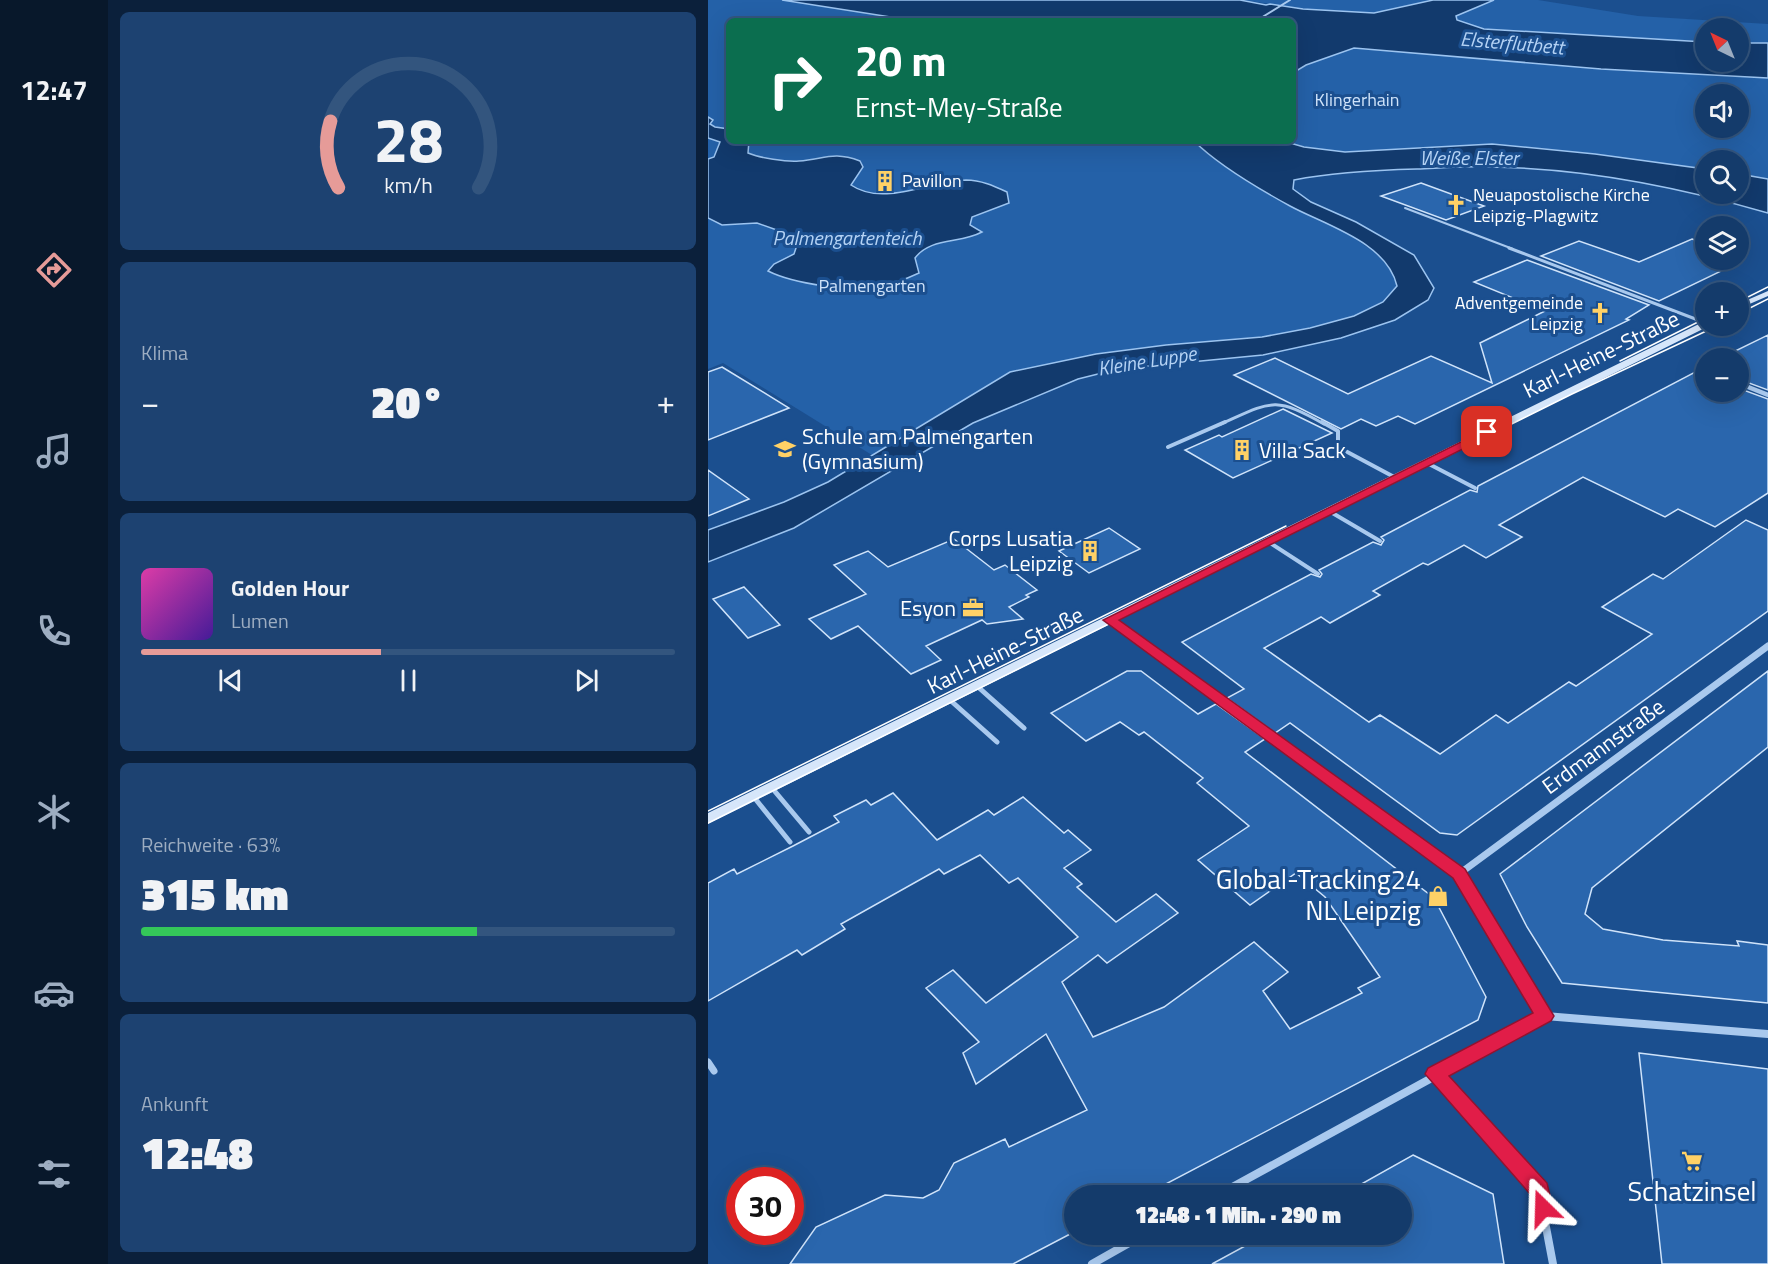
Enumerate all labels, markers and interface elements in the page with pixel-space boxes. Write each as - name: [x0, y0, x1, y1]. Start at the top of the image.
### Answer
- north arrow: [1695, 18, 1749, 72]
- map controls: [1695, 18, 1749, 402]
- water label: Elsterflutbett: [1459, 23, 1568, 63]
- text: 20 m: [855, 28, 947, 92]
- icon: right: [756, 42, 834, 120]
- text: 12:47: [20, 69, 88, 110]
- button: sound: [1695, 84, 1749, 138]
- text: Ernst-Mey-Straße: [855, 86, 1063, 127]
- park label: Klingerhain: [1315, 86, 1399, 113]
- text: 28: [373, 91, 443, 186]
- water label: Weiße Elster: [1420, 142, 1521, 173]
- button: search: [1695, 150, 1749, 204]
- place label: Pavillon: [902, 167, 962, 194]
- building icon: Pavillon: [873, 169, 897, 193]
- text: km/h: [384, 170, 432, 202]
- place label: Neuapostolische Kirche Leipzig-Plagwitz: [1473, 181, 1650, 229]
- church icon: Neuapostolische Kirche Leipzig-Plagwitz: [1444, 193, 1468, 217]
- button: layers: [1695, 216, 1749, 270]
- water label: Palmengartenteich: [773, 222, 922, 253]
- icon: directions: [33, 249, 75, 291]
- park label: Palmengarten: [818, 272, 926, 299]
- button: +: [1695, 282, 1749, 336]
- place label: Adventgemeinde Leipzig: [1455, 289, 1583, 337]
- street label: Karl-Heine-Straße: [1517, 301, 1685, 407]
- church icon: Adventgemeinde Leipzig: [1588, 301, 1612, 325]
- text: Klima: [141, 337, 188, 368]
- water label: Kleine Luppe: [1095, 337, 1200, 384]
- button: −: [1695, 348, 1749, 402]
- text: 20°: [371, 367, 445, 435]
- text: −: [141, 377, 159, 427]
- text: +: [657, 377, 675, 427]
- pin: [1461, 406, 1512, 457]
- icon: arrive: [1470, 415, 1503, 448]
- place label: Schule am Palmengarten (Gymnasium): [802, 419, 1033, 478]
- icon: music: [33, 430, 75, 472]
- place label: Villa Sack: [1259, 433, 1346, 467]
- school or university icon: Schule am Palmengarten (Gymnasium): [773, 437, 797, 461]
- building icon: Villa Sack: [1230, 438, 1254, 462]
- place label: Corps Lusatia Leipzig: [948, 521, 1073, 580]
- building icon: Corps Lusatia Leipzig: [1078, 539, 1102, 563]
- text: Golden Hour: [231, 571, 349, 605]
- place label: Esyon: [900, 591, 956, 625]
- office icon: Esyon: [961, 596, 985, 620]
- street label: Karl-Heine-Straße: [921, 597, 1089, 703]
- text: Lumen: [231, 605, 289, 636]
- icon: phone: [33, 610, 75, 652]
- icon: previous: [214, 664, 247, 697]
- icon: pause: [392, 664, 425, 697]
- icon: next: [570, 664, 603, 697]
- street label: Erdmannstraße: [1535, 690, 1671, 802]
- icon: climate: [33, 791, 75, 833]
- text: Reichweite · 63%: [141, 829, 280, 860]
- place label: Global-Tracking24 NL Leipzig: [1216, 858, 1421, 930]
- text: 315 km: [141, 859, 289, 927]
- shop icon: Global-Tracking24 NL Leipzig: [1426, 884, 1450, 908]
- icon: car: [33, 972, 75, 1014]
- text: Ankunft: [141, 1088, 208, 1119]
- text: 12:48: [141, 1118, 253, 1186]
- supermarket icon: Schatzinsel: [1680, 1149, 1704, 1173]
- icon: filters: [33, 1153, 75, 1195]
- speed limit sign: 30: [726, 1167, 804, 1245]
- place label: Schatzinsel: [1627, 1170, 1757, 1211]
- position arrow: [1511, 1176, 1575, 1240]
- text: 12:48 · 1 Min. · 290 m: [1135, 1198, 1341, 1232]

